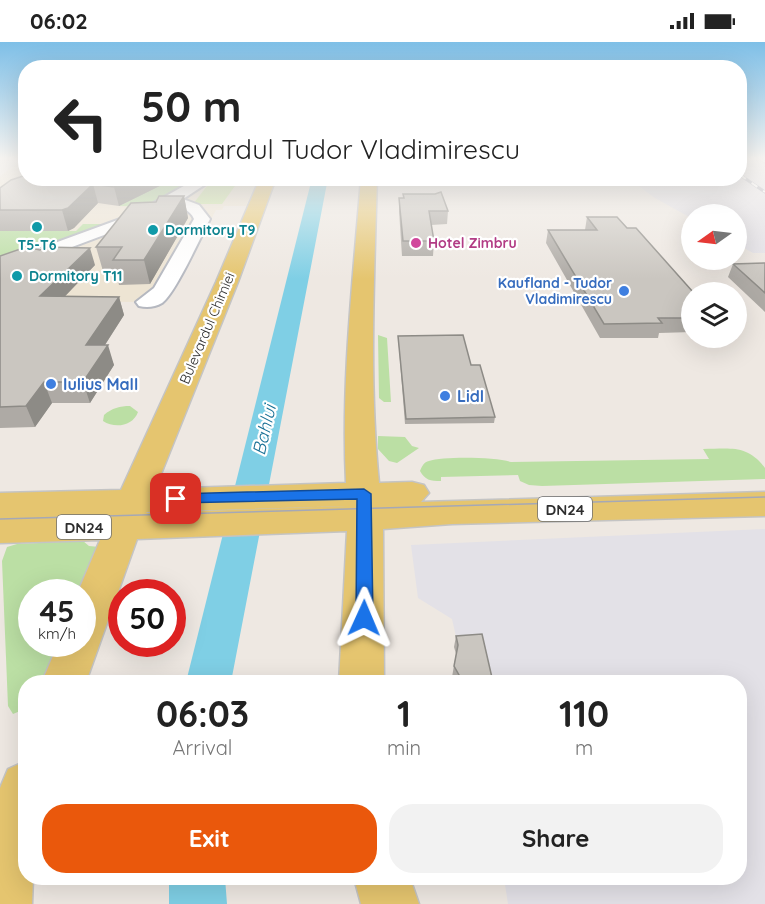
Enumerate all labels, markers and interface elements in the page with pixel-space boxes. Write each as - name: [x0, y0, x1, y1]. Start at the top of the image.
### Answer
- text: 06:02: [30, 7, 88, 35]
- text: 50 m: [141, 80, 241, 133]
- icon: left: [42, 84, 120, 162]
- text: Bulevardul Tudor Vladimirescu: [141, 132, 520, 166]
- north arrow: [681, 204, 747, 270]
- map controls: [681, 204, 747, 348]
- marker: T5-T6: [30, 220, 44, 234]
- place label: Dormitory T9: [165, 221, 256, 239]
- marker: Dormitory T9: [146, 223, 160, 237]
- place label: Hotel Zimbru: [428, 234, 517, 252]
- place label: T5-T6: [18, 236, 57, 254]
- marker: Hotel Zimbru: [409, 236, 423, 250]
- place label: Dormitory T11: [29, 267, 122, 285]
- marker: Dormitory T11: [10, 269, 24, 283]
- street label: Bulevardul Chimiei: [175, 270, 239, 386]
- place label: Kaufland - Tudor Vladimirescu: [498, 274, 612, 308]
- button: layers: [681, 282, 747, 348]
- marker: Kaufland - Tudor Vladimirescu: [617, 284, 631, 298]
- place label: Iulius Mall: [63, 374, 138, 394]
- marker: Iulius Mall: [44, 377, 58, 391]
- place label: Lidl: [457, 386, 484, 406]
- marker: Lidl: [438, 389, 452, 403]
- water label: Bahlui: [247, 400, 281, 457]
- pin: [150, 473, 201, 524]
- icon: arrive: [159, 482, 192, 515]
- road number: DN24: [538, 497, 592, 521]
- road number: DN24: [57, 515, 111, 539]
- speed limit sign: 50: [108, 579, 186, 657]
- position arrow: [332, 586, 396, 650]
- text: 45: [40, 592, 74, 630]
- text: km/h: [38, 624, 76, 643]
- text: 06:03: [156, 691, 249, 736]
- text: 1: [397, 691, 411, 736]
- text: 110: [559, 691, 609, 736]
- text: Arrival: [173, 735, 232, 760]
- text: min: [387, 735, 421, 760]
- text: m: [575, 735, 593, 760]
- button: Exit: [42, 804, 377, 873]
- button: Share: [389, 804, 723, 873]

